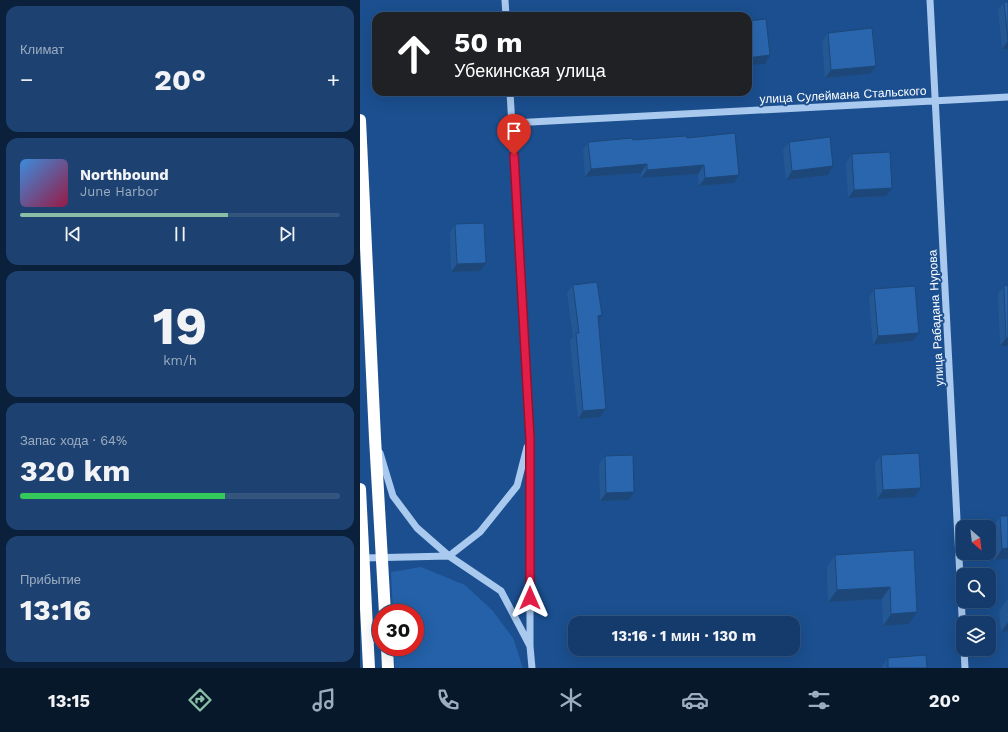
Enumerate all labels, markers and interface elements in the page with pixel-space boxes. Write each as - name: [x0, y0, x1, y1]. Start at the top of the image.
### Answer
- text: 50 m: [454, 26, 523, 59]
- icon: ahead: [388, 28, 440, 80]
- text: Климат: [20, 42, 64, 57]
- text: Убекинская улица: [454, 60, 606, 81]
- text: 20°: [154, 62, 206, 97]
- text: −: [20, 67, 33, 92]
- text: +: [327, 67, 340, 92]
- street label: улица Сулеймана Стальского: [759, 84, 927, 106]
- pin: [497, 114, 531, 155]
- icon: arrive: [503, 120, 525, 142]
- text: Northbound: [80, 166, 169, 184]
- text: June Harbor: [80, 184, 159, 199]
- icon: previous: [62, 223, 84, 245]
- icon: pause: [169, 223, 191, 245]
- icon: next: [276, 223, 298, 245]
- street label: улица Рабадана Нурова: [925, 249, 947, 387]
- text: 19: [153, 296, 207, 357]
- text: km/h: [163, 353, 197, 368]
- text: Запас хода · 64%: [20, 433, 127, 448]
- text: 320 km: [20, 453, 130, 488]
- north arrow: [956, 520, 996, 560]
- map controls: [956, 520, 996, 656]
- button: search: [956, 568, 996, 608]
- text: Прибытие: [20, 572, 81, 587]
- position arrow: [509, 577, 551, 619]
- text: 13:16: [20, 592, 91, 627]
- speed limit sign: 30: [372, 604, 424, 656]
- button: layers: [956, 616, 996, 656]
- text: 13:16 · 1 мин · 130 m: [612, 627, 756, 645]
- icon: directions: [186, 686, 214, 714]
- icon: music: [310, 686, 338, 714]
- icon: phone: [434, 686, 462, 714]
- icon: climate: [557, 686, 585, 714]
- icon: car: [681, 686, 709, 714]
- icon: filters: [805, 686, 833, 714]
- text: 13:15: [48, 690, 90, 711]
- text: 20°: [929, 690, 960, 711]

